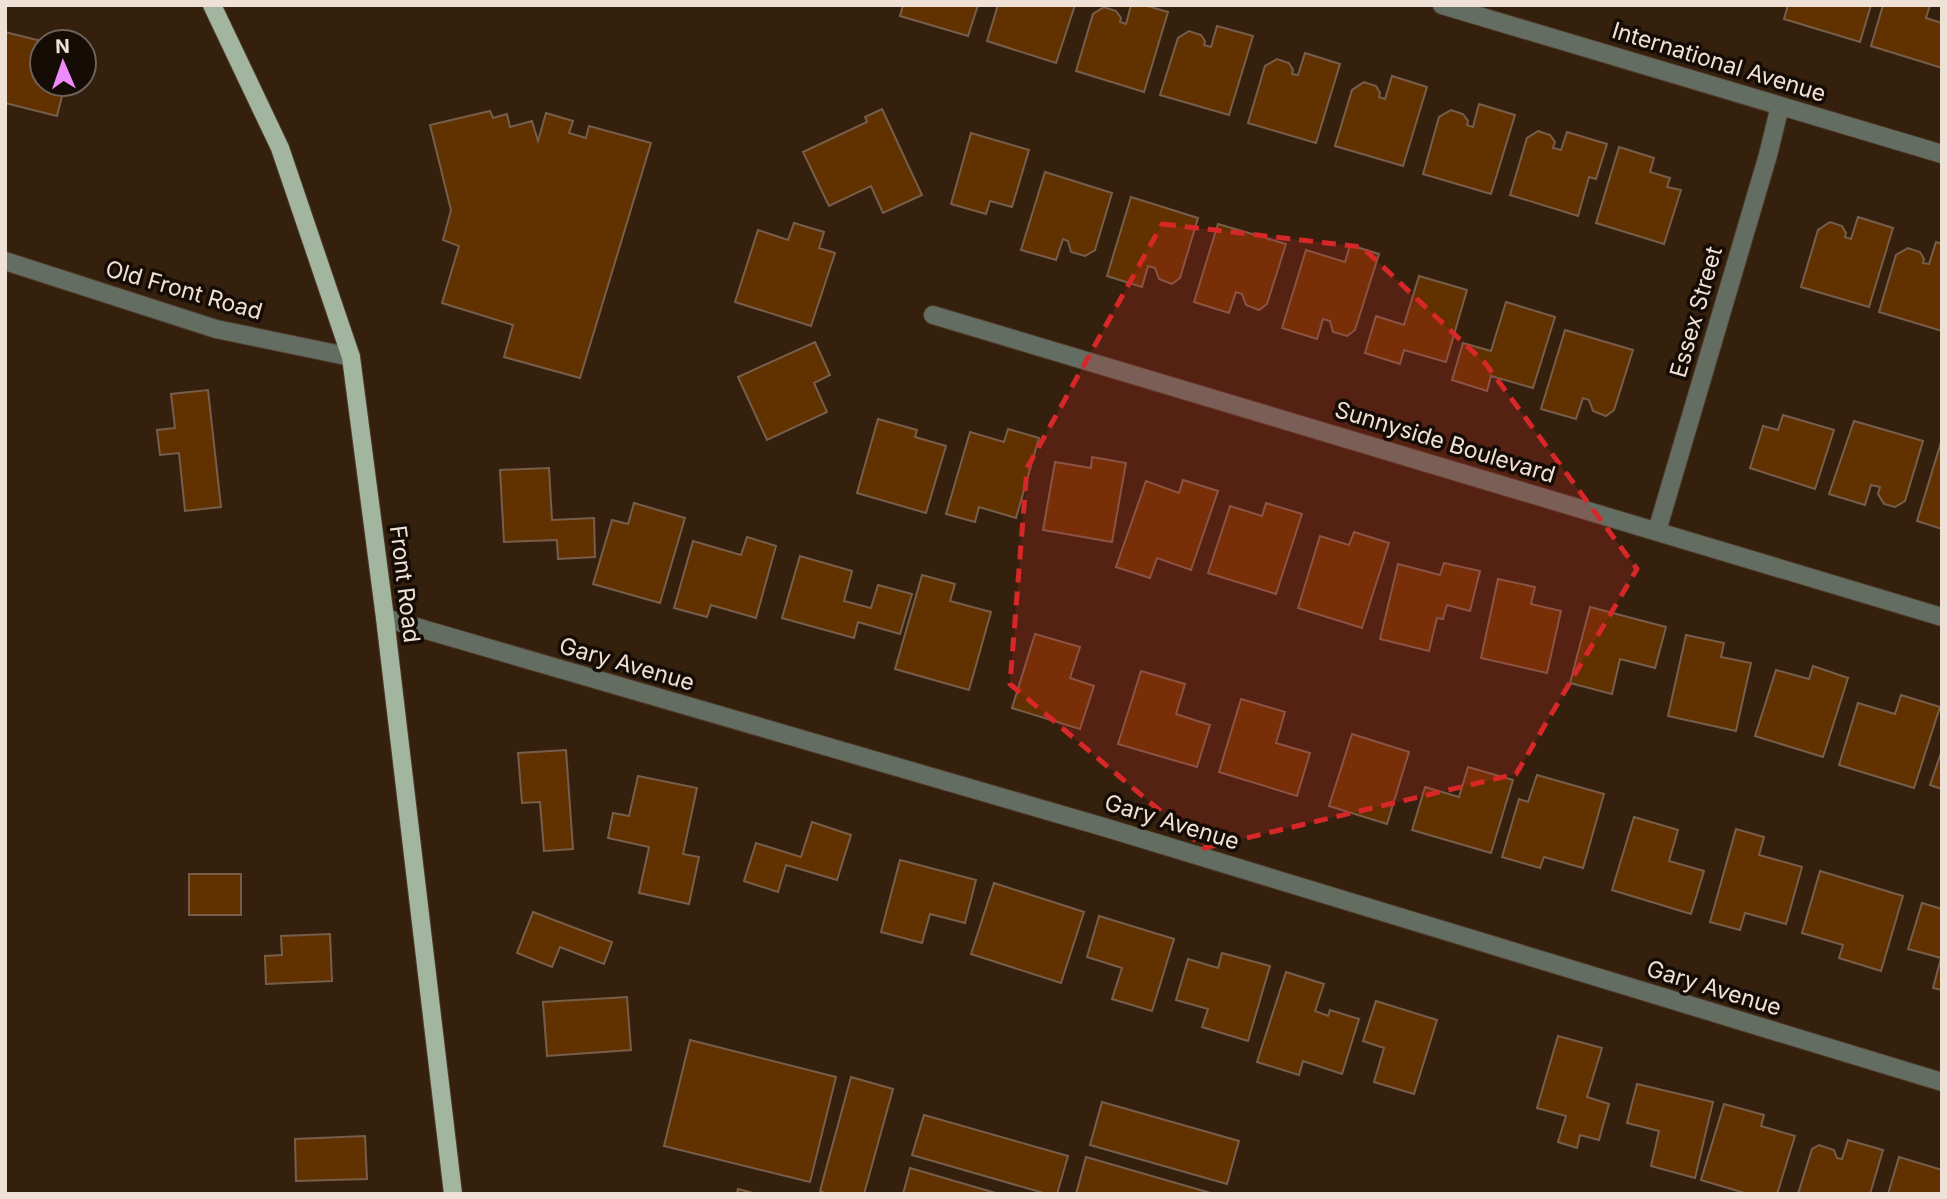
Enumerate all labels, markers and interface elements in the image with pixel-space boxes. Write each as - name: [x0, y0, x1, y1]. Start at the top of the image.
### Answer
- street label: International Avenue: [1609, 16, 1829, 108]
- north arrow: [28, 28, 98, 98]
- text: N: [55, 35, 70, 58]
- street label: Essex Street: [1664, 243, 1728, 381]
- street label: Old Front Road: [102, 254, 266, 326]
- street label: Sunnyside Boulevard: [1331, 395, 1559, 489]
- street label: Front Road: [384, 524, 426, 644]
- street label: Gary Avenue: [556, 631, 698, 697]
- street label: Gary Avenue: [1101, 788, 1243, 856]
- street label: Gary Avenue: [1643, 954, 1785, 1022]

